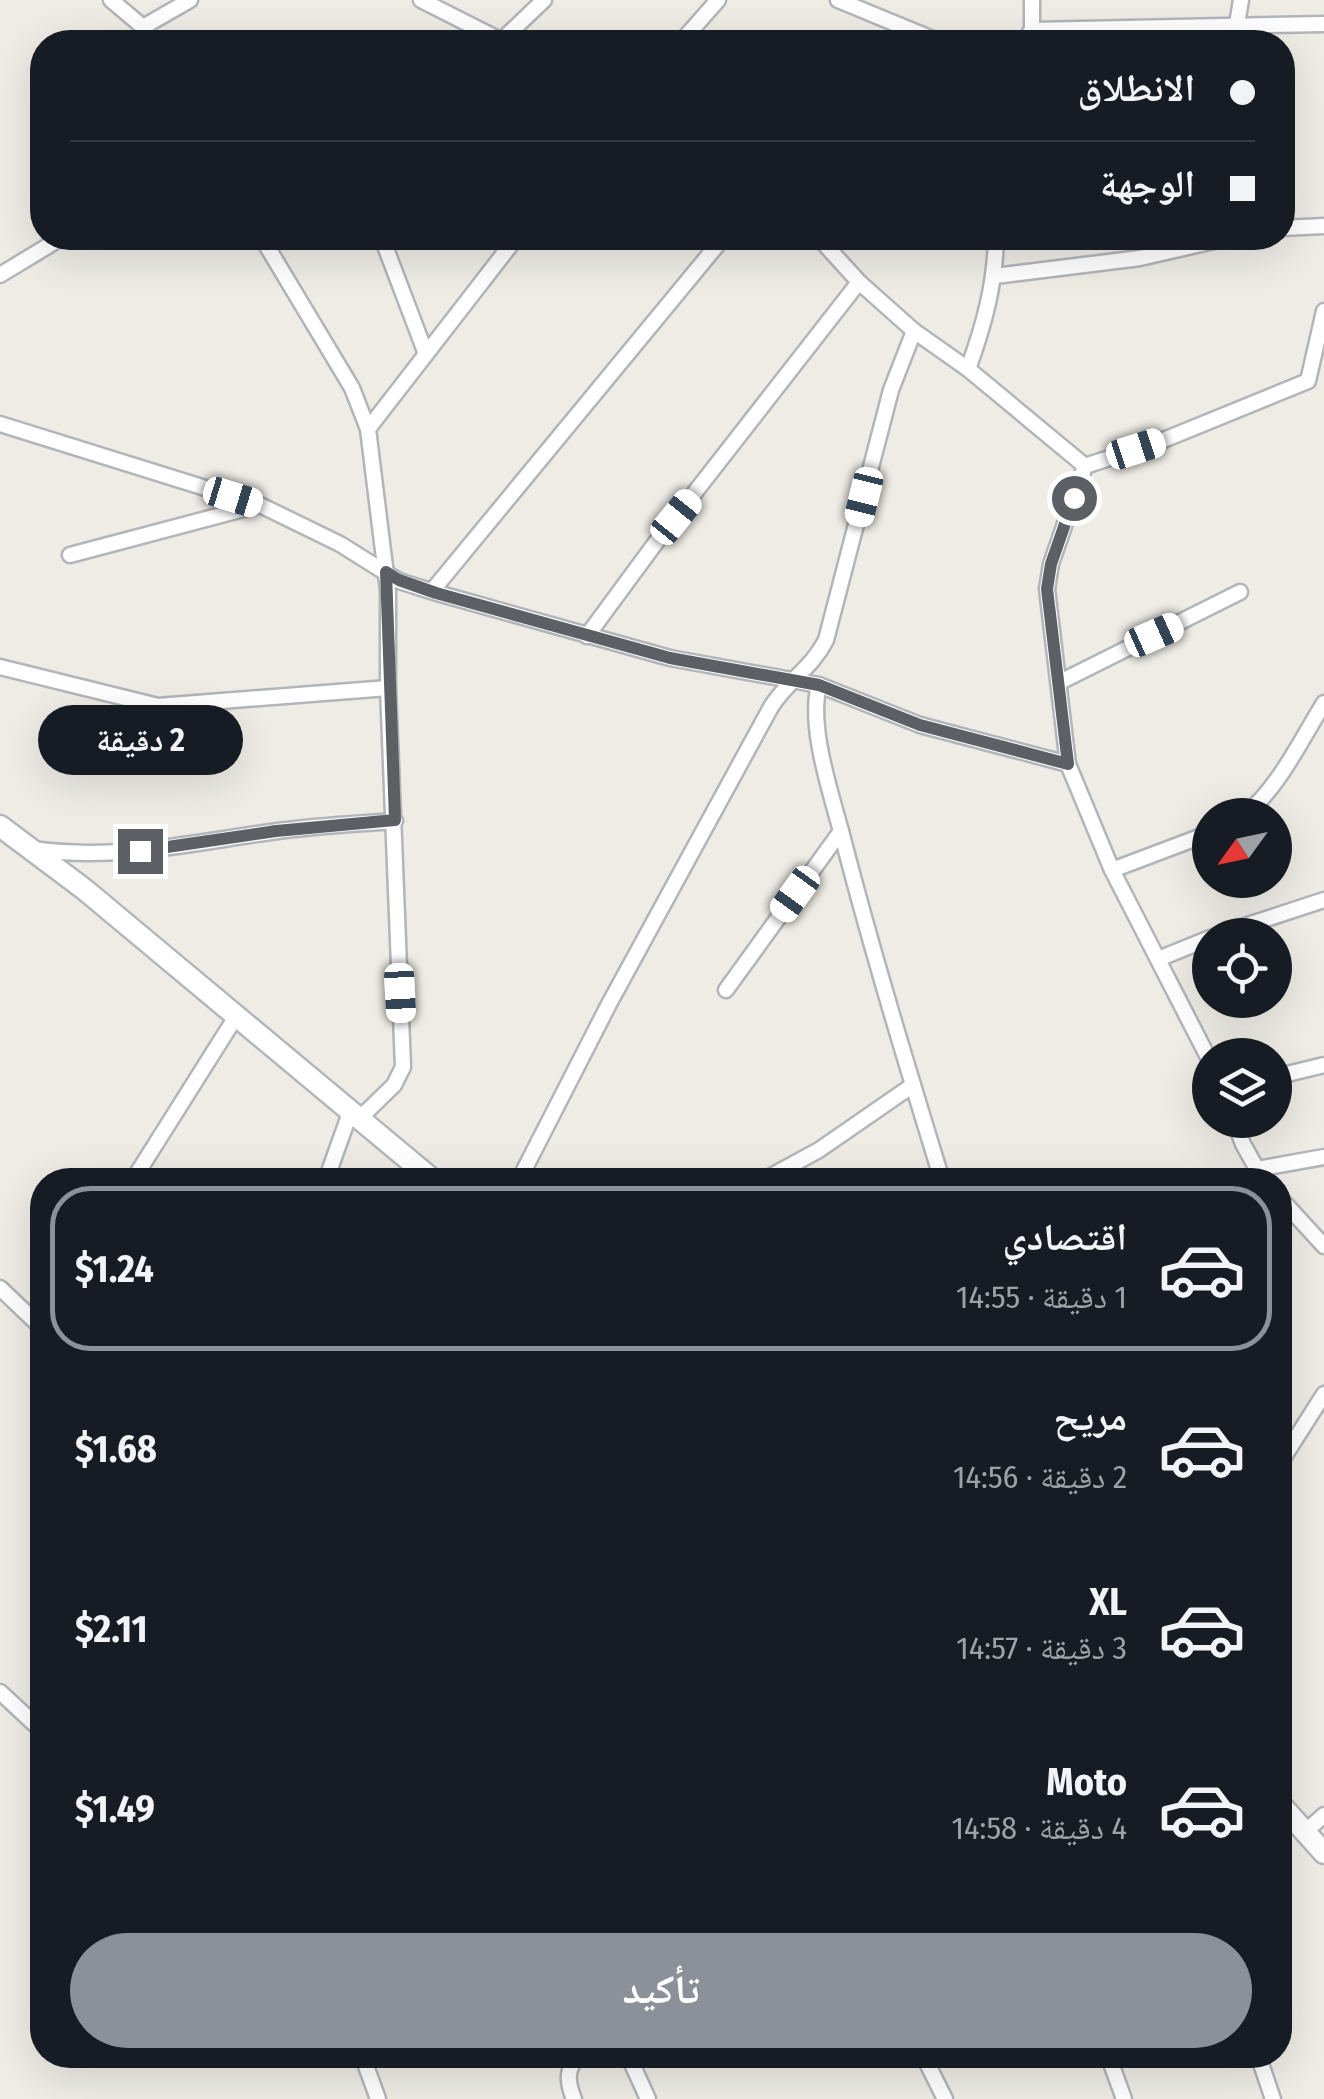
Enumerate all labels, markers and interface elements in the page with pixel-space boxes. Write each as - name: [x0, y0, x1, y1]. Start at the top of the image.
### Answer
- text: الانطلاق: [1077, 65, 1195, 111]
- text: الوجهة: [1100, 161, 1195, 207]
- car: [1103, 425, 1169, 473]
- car: [842, 464, 886, 530]
- car: [200, 474, 266, 520]
- route start: [1052, 476, 1097, 521]
- car: [645, 484, 707, 550]
- car: [1120, 609, 1188, 661]
- callout: 2 دقيقة: [38, 706, 242, 776]
- text: 2 دقيقة: [96, 721, 185, 759]
- north arrow: [1192, 798, 1292, 898]
- map controls: [1192, 798, 1292, 1138]
- route end: [118, 829, 163, 874]
- car: [765, 861, 825, 927]
- button: locate: [1192, 918, 1292, 1018]
- car: [383, 962, 417, 1024]
- button: layers: [1192, 1038, 1292, 1138]
- text: اقتصادي: [1003, 1214, 1127, 1260]
- icon: car: [1157, 1224, 1247, 1314]
- text: $1.24: [75, 1246, 154, 1292]
- text: 1 دقيقة · 14:55: [956, 1278, 1127, 1316]
- text: مريح: [1053, 1394, 1127, 1440]
- icon: car: [1157, 1404, 1247, 1494]
- text: $1.68: [75, 1426, 157, 1472]
- text: 2 دقيقة · 14:56: [953, 1458, 1127, 1496]
- text: XL: [1089, 1579, 1127, 1625]
- icon: car: [1157, 1584, 1247, 1674]
- text: $2.11: [75, 1606, 148, 1652]
- text: 3 دقيقة · 14:57: [956, 1629, 1127, 1667]
- text: Moto: [1046, 1759, 1127, 1805]
- icon: car: [1157, 1764, 1247, 1854]
- text: $1.49: [75, 1786, 155, 1832]
- text: 4 دقيقة · 14:58: [952, 1809, 1127, 1847]
- button: تأكيد: [70, 1933, 1252, 2048]

